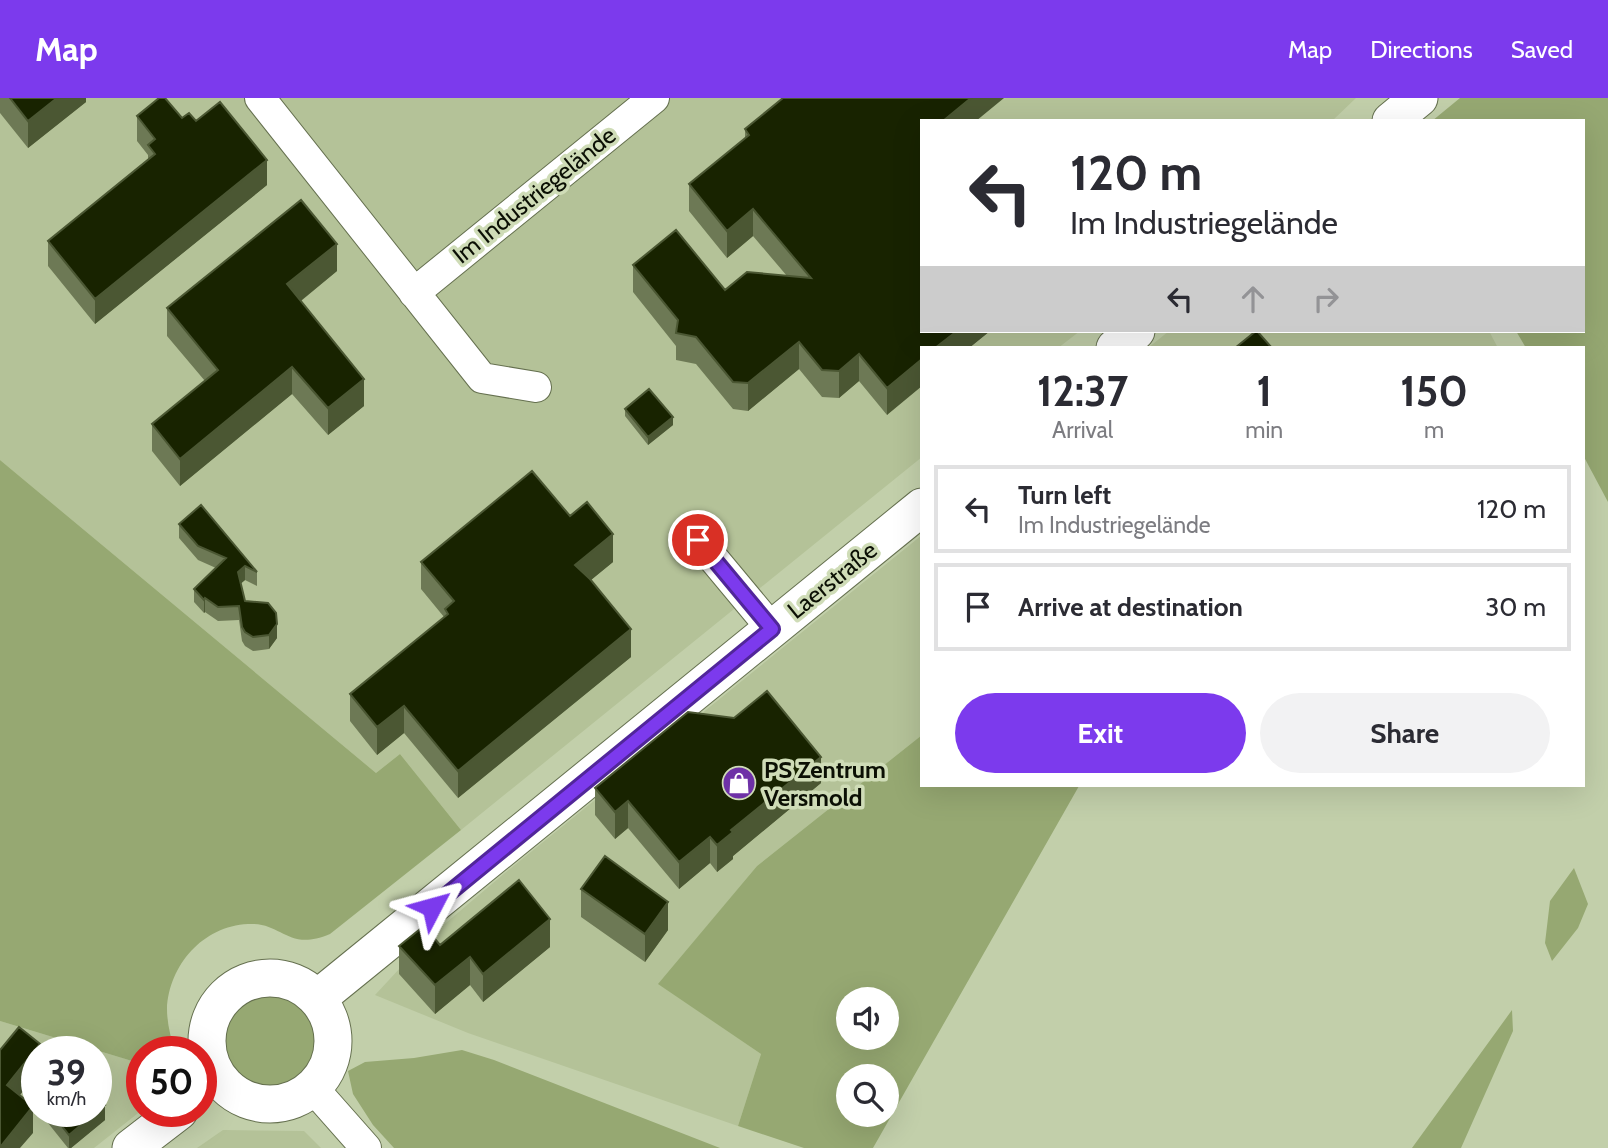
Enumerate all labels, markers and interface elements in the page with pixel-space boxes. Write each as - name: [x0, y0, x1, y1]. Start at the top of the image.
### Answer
- text: Map: [35, 29, 98, 69]
- text: Map: [1288, 35, 1332, 64]
- text: Directions: [1370, 35, 1473, 64]
- text: Saved: [1511, 35, 1573, 64]
- street label: Im Industriegelände: [447, 120, 621, 270]
- text: 120 m: [1070, 143, 1202, 202]
- icon: left: [955, 147, 1046, 238]
- text: Im Industriegelände: [1070, 203, 1338, 242]
- icon: left: [1161, 280, 1199, 318]
- icon: ahead: [1234, 280, 1272, 318]
- icon: right: [1307, 280, 1345, 318]
- text: 12:37: [1037, 365, 1128, 417]
- text: 1: [1256, 365, 1272, 417]
- text: 150: [1400, 365, 1468, 417]
- text: Arrival: [1052, 416, 1113, 444]
- text: min: [1245, 416, 1283, 444]
- text: m: [1424, 416, 1444, 444]
- text: Turn left: [1018, 479, 1111, 511]
- icon: left: [959, 490, 997, 528]
- text: 120 m: [1477, 493, 1546, 525]
- pin: [668, 510, 728, 570]
- text: Im Industriegelände: [1018, 511, 1211, 539]
- icon: arrive: [679, 521, 717, 559]
- street label: Laerstraße: [782, 535, 882, 625]
- icon: arrive: [959, 588, 997, 626]
- text: Arrive at destination: [1018, 591, 1243, 623]
- text: 30 m: [1485, 591, 1546, 623]
- button: Exit: [955, 693, 1246, 773]
- button: Share: [1260, 693, 1550, 773]
- place label: PS Zentrum Versmold: [764, 755, 886, 812]
- shop icon: PS Zentrum Versmold: [720, 764, 758, 802]
- position arrow: [395, 870, 469, 944]
- map controls: [836, 987, 899, 1127]
- button: sound: [836, 987, 899, 1050]
- speed limit sign: 50: [126, 1036, 217, 1127]
- text: 39: [47, 1051, 86, 1094]
- button: search: [836, 1064, 899, 1127]
- text: km/h: [47, 1088, 86, 1110]

